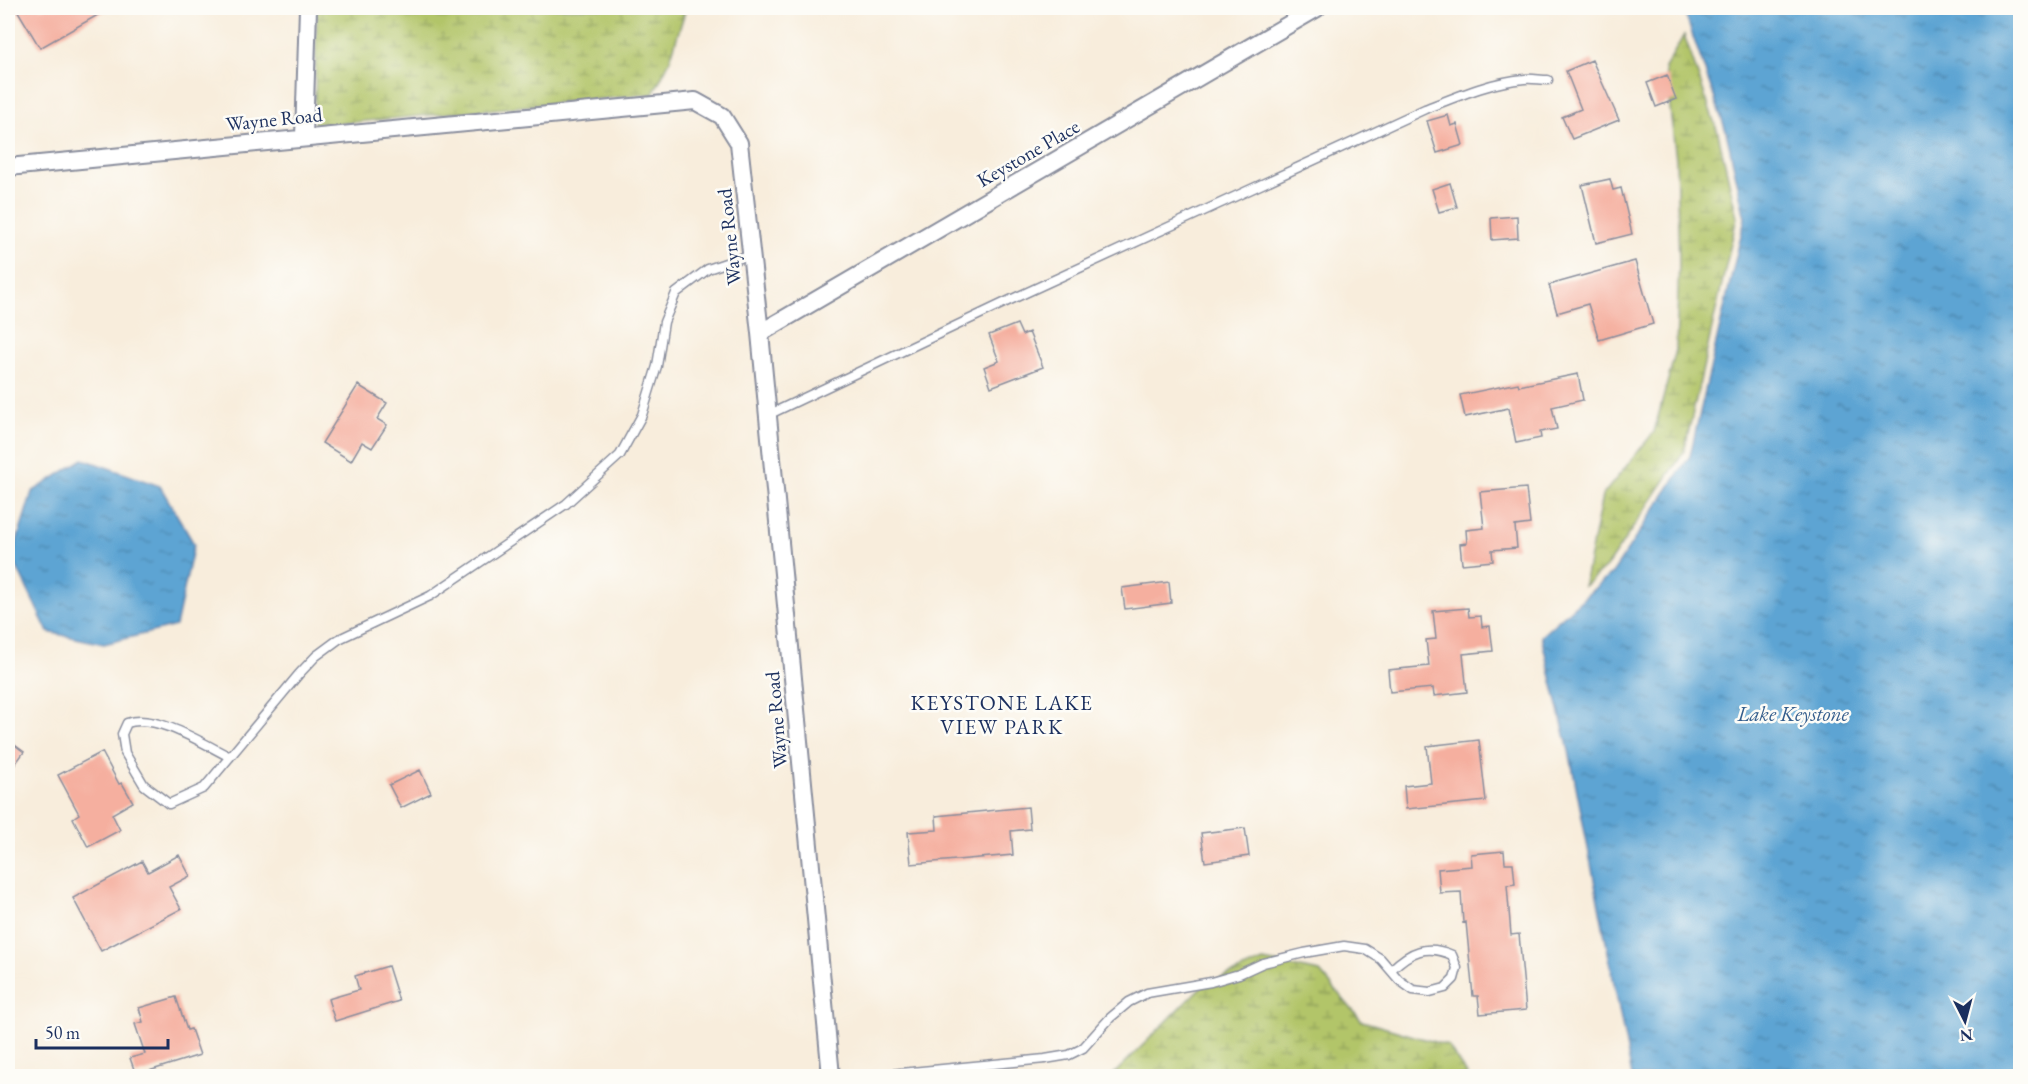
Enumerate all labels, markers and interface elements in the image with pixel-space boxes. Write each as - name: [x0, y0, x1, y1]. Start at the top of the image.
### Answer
- street label: Wayne Road: [224, 101, 325, 137]
- street label: Keystone Place: [972, 113, 1084, 193]
- street label: Wayne Road: [711, 186, 747, 287]
- street label: Wayne Road: [759, 670, 793, 769]
- district label: KEYSTONE LAKE VIEW PARK: [911, 689, 1093, 740]
- water label: Lake Keystone: [1736, 700, 1850, 727]
- north arrow: [1935, 991, 1995, 1051]
- scale bar: [36, 1012, 168, 1050]
- text: 50 m: [45, 1021, 80, 1044]
- text: N: [1959, 1024, 1974, 1047]

